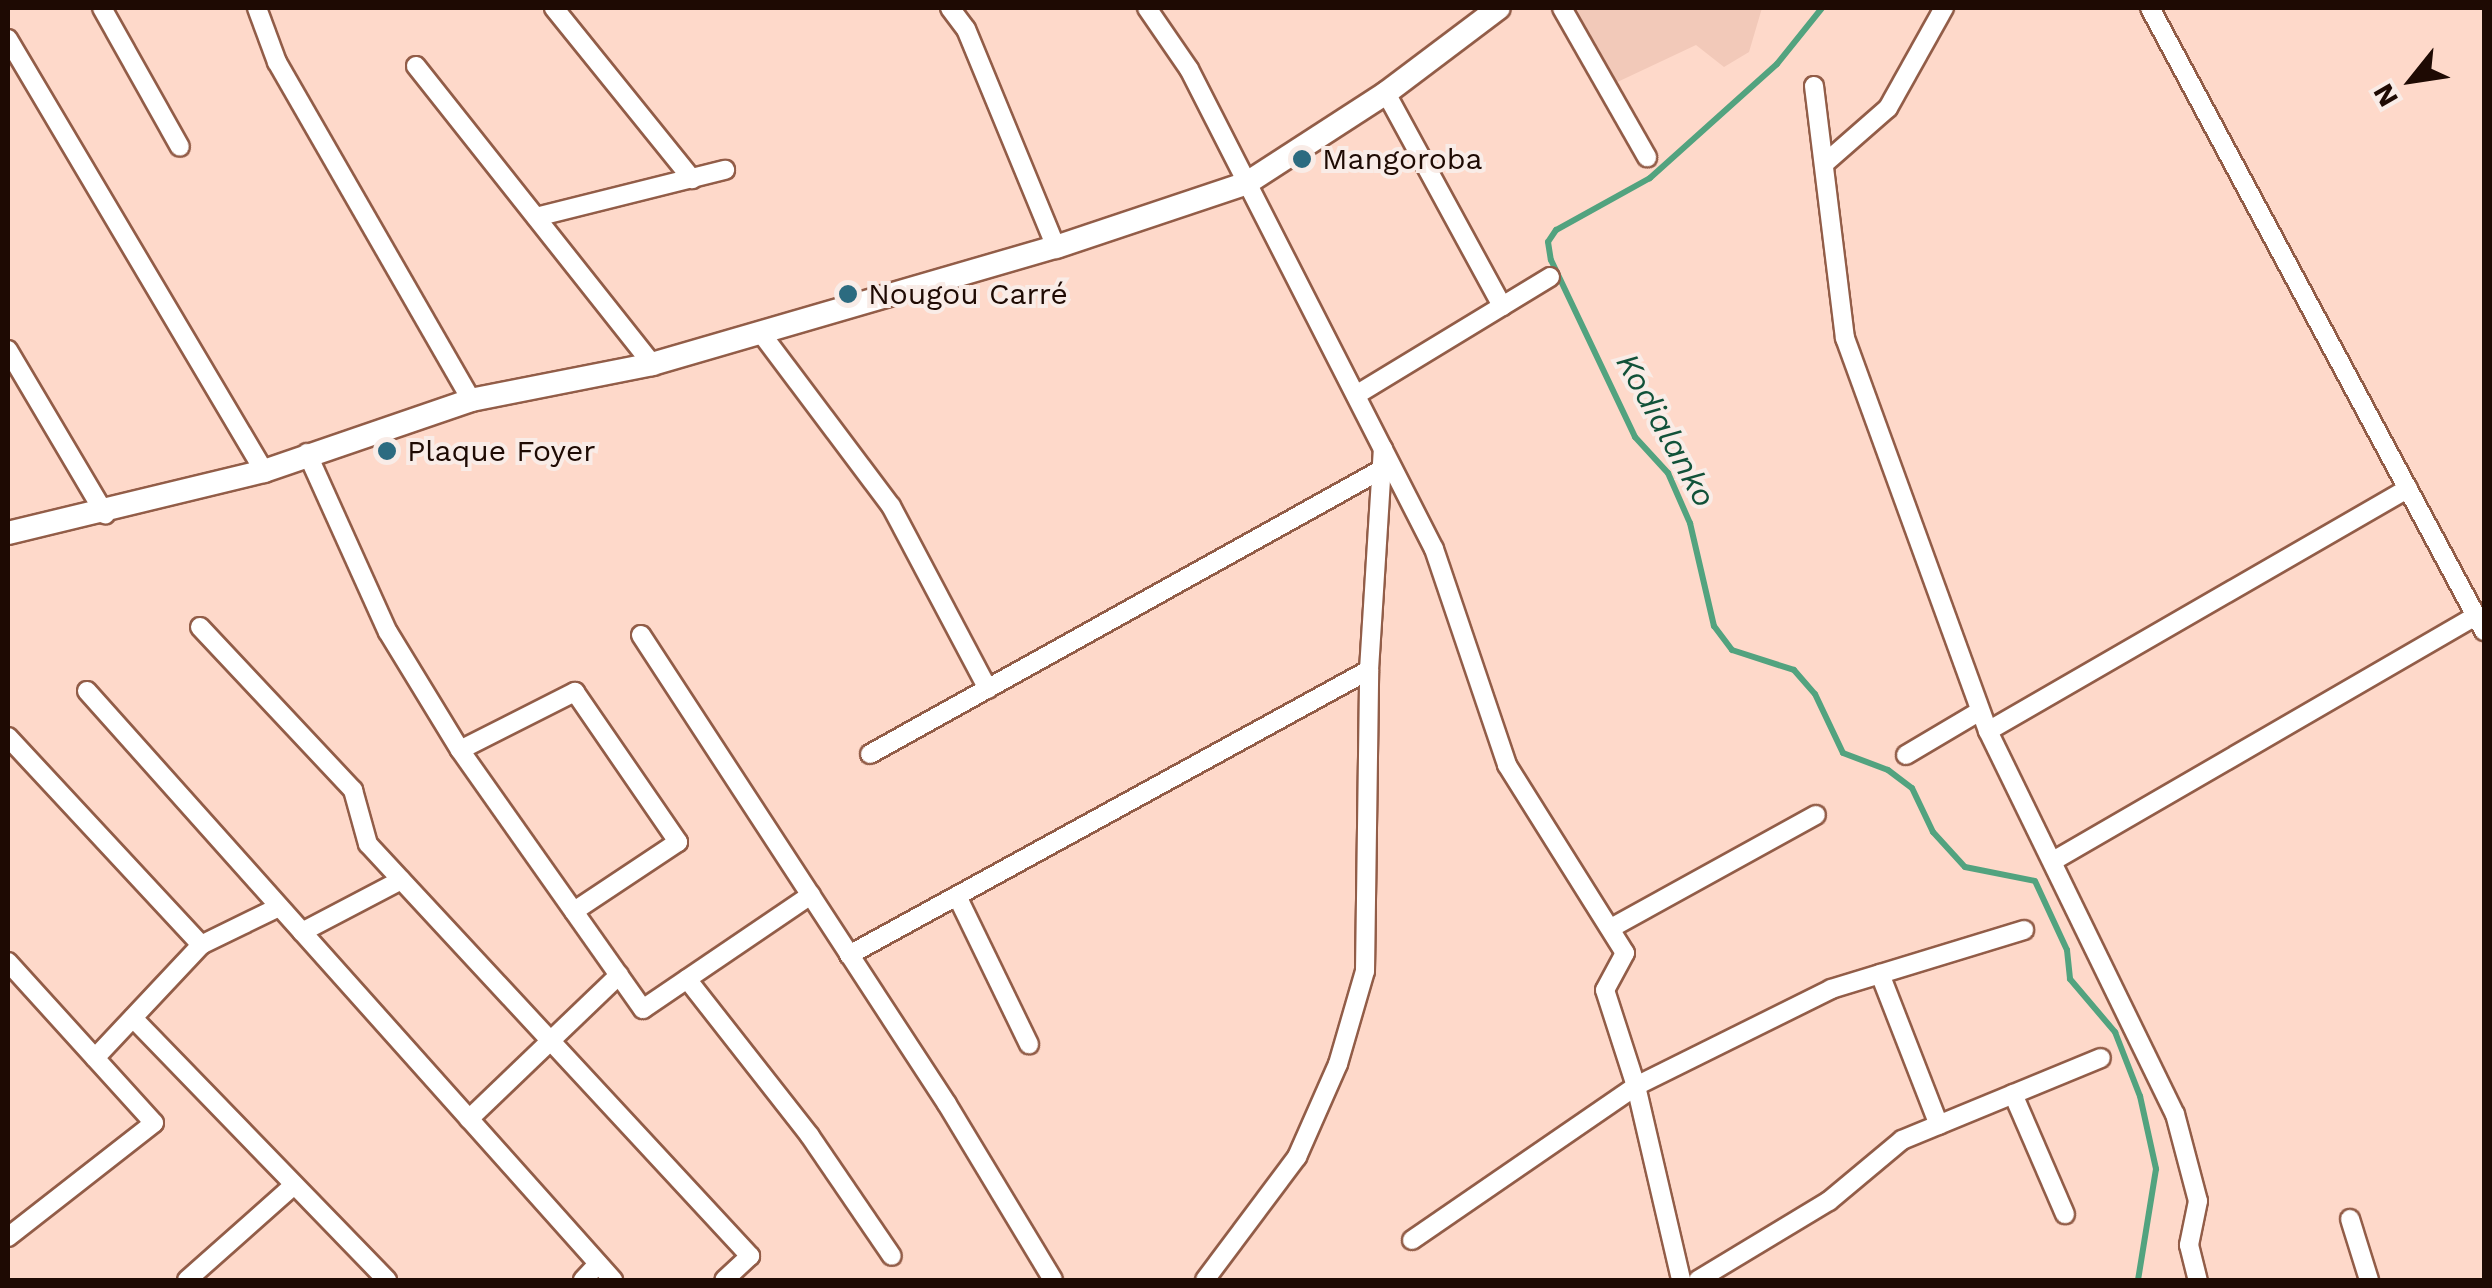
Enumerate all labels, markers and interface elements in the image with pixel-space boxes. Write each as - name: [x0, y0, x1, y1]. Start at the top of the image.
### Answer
- north arrow: [2362, 30, 2462, 130]
- text: N: [2366, 78, 2405, 112]
- place label: Mangoroba: [1322, 141, 1482, 177]
- marker: Mangoroba: [1291, 148, 1313, 170]
- place label: Nougou Carré: [868, 276, 1068, 312]
- marker: Nougou Carré: [837, 283, 859, 305]
- water label: Kodialanko: [1608, 346, 1724, 514]
- place label: Plaque Foyer: [407, 433, 596, 469]
- marker: Plaque Foyer: [376, 440, 398, 462]

